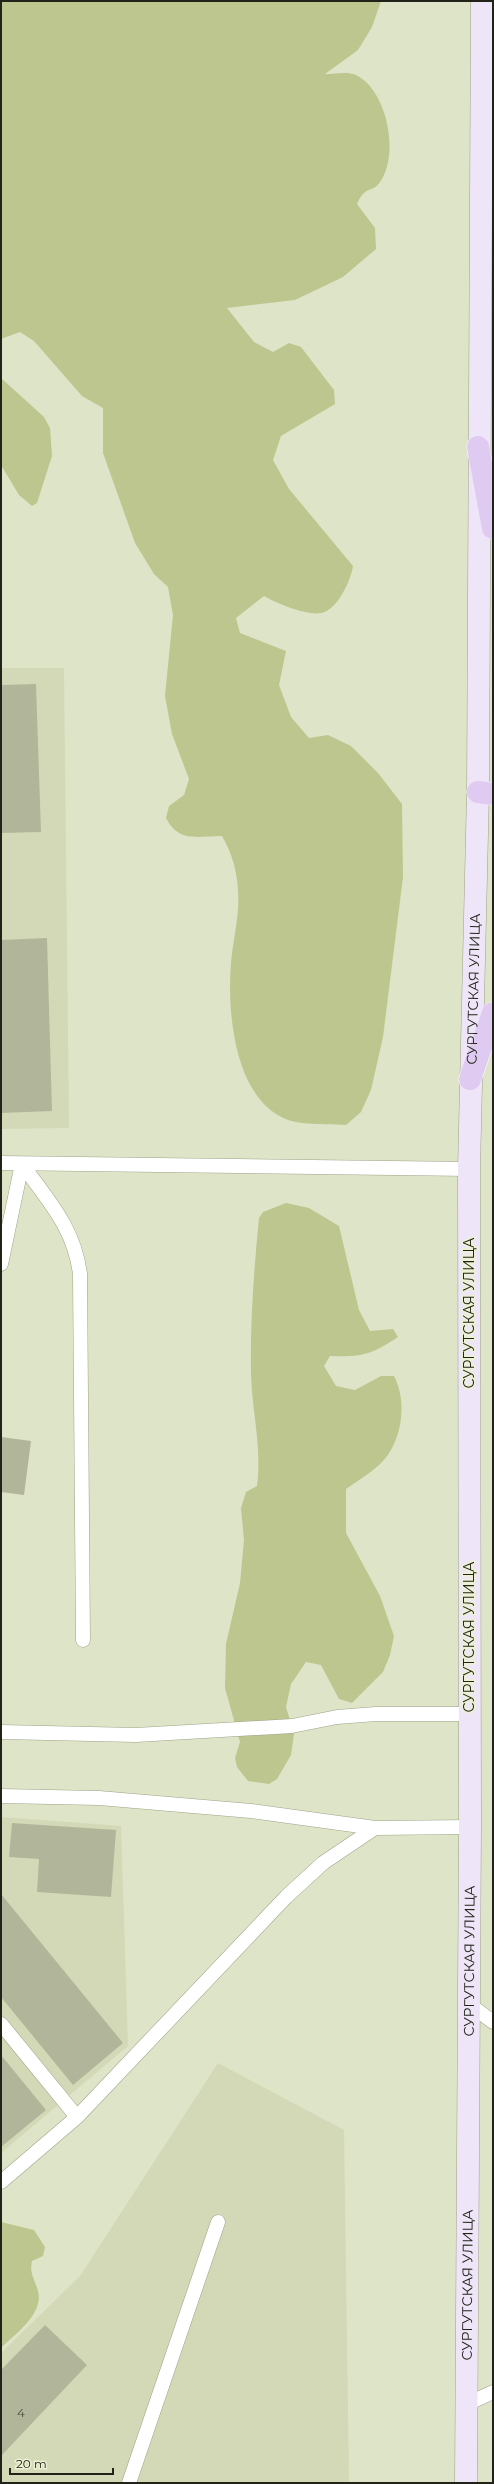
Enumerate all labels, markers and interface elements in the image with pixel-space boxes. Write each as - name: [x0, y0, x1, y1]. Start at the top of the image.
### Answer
- street label: СУРГУТСКАЯ УЛИЦА: [462, 913, 484, 1065]
- street label: СУРГУТСКАЯ УЛИЦА: [460, 1237, 478, 1389]
- street label: СУРГУТСКАЯ УЛИЦА: [460, 1561, 478, 1713]
- street label: СУРГУТСКАЯ УЛИЦА: [460, 1885, 479, 2037]
- street label: СУРГУТСКАЯ УЛИЦА: [458, 2209, 477, 2361]
- house number: 4: [17, 2405, 25, 2420]
- scale bar: [10, 2450, 113, 2476]
- text: 20 m: [16, 2456, 47, 2471]

